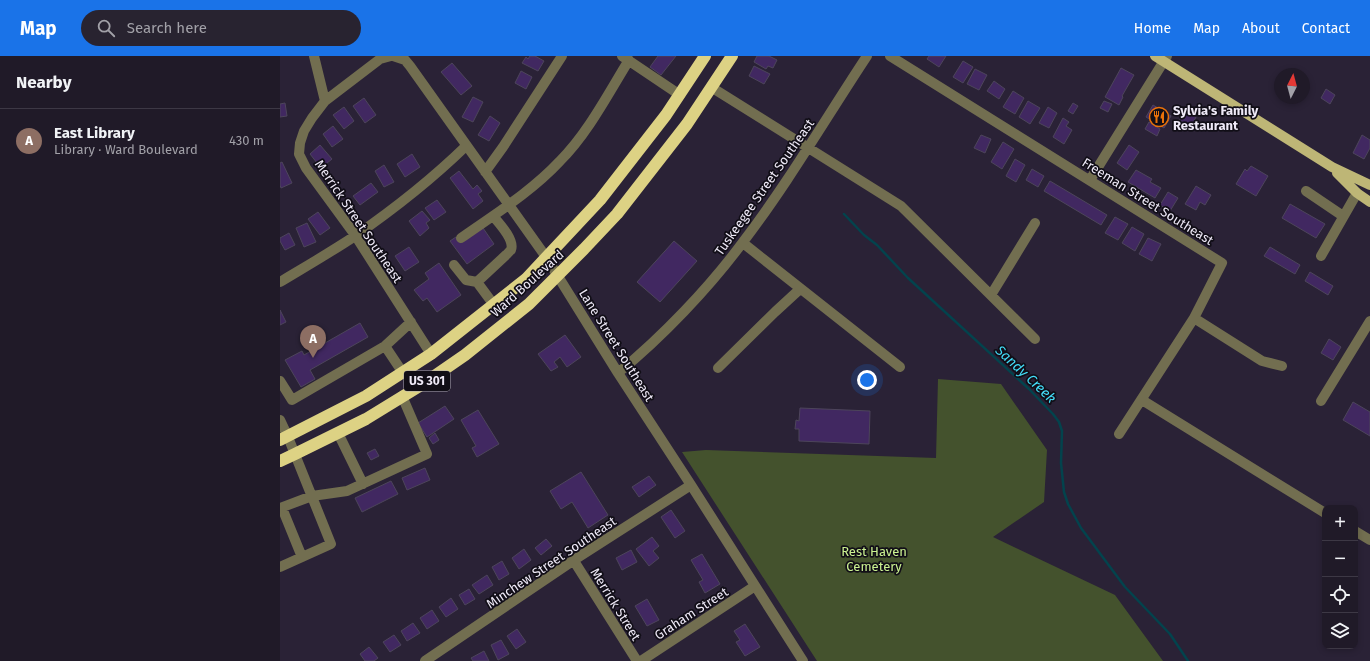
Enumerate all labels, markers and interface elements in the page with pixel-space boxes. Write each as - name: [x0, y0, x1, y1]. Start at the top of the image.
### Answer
- search box: [81, 10, 361, 46]
- text: Map: [20, 17, 57, 40]
- icon: search: [95, 17, 117, 39]
- text: Search here: [127, 19, 207, 37]
- text: Home: [1134, 20, 1171, 37]
- text: Map: [1193, 20, 1220, 37]
- text: About: [1242, 20, 1280, 37]
- text: Contact: [1302, 20, 1350, 37]
- north arrow: [1274, 68, 1310, 104]
- text: Nearby: [16, 72, 71, 93]
- place label: Sylvia's Family Restaurant: [1173, 103, 1258, 133]
- restaurant icon: Sylvia's Family Restaurant: [1148, 106, 1170, 128]
- street label: Tuskeegee Street Southeast: [712, 116, 817, 258]
- text: East Library: [54, 124, 135, 142]
- text: A: [25, 133, 33, 148]
- text: 430 m: [229, 133, 264, 148]
- text: Library · Ward Boulevard: [54, 142, 198, 157]
- street label: Freeman Street Southeast: [1079, 155, 1216, 248]
- street label: Merrick Street Southeast: [312, 157, 406, 286]
- street label: Ward Boulevard: [488, 247, 567, 320]
- street label: Lane Street Southeast: [576, 286, 657, 404]
- pin: A: [300, 325, 326, 358]
- water label: Sandy Creek: [991, 341, 1060, 407]
- your location: [857, 370, 877, 390]
- road number: US 301: [404, 371, 450, 391]
- map controls: [1322, 505, 1358, 649]
- button: +: [1322, 505, 1358, 541]
- street label: Minchew Street Southeast: [484, 513, 619, 611]
- button: −: [1322, 541, 1358, 577]
- park label: Rest Haven Cemetery: [841, 544, 907, 574]
- street label: Merrick Street: [587, 565, 644, 643]
- button: locate: [1322, 577, 1358, 613]
- street label: Graham Street: [652, 584, 731, 643]
- button: layers: [1322, 613, 1358, 649]

